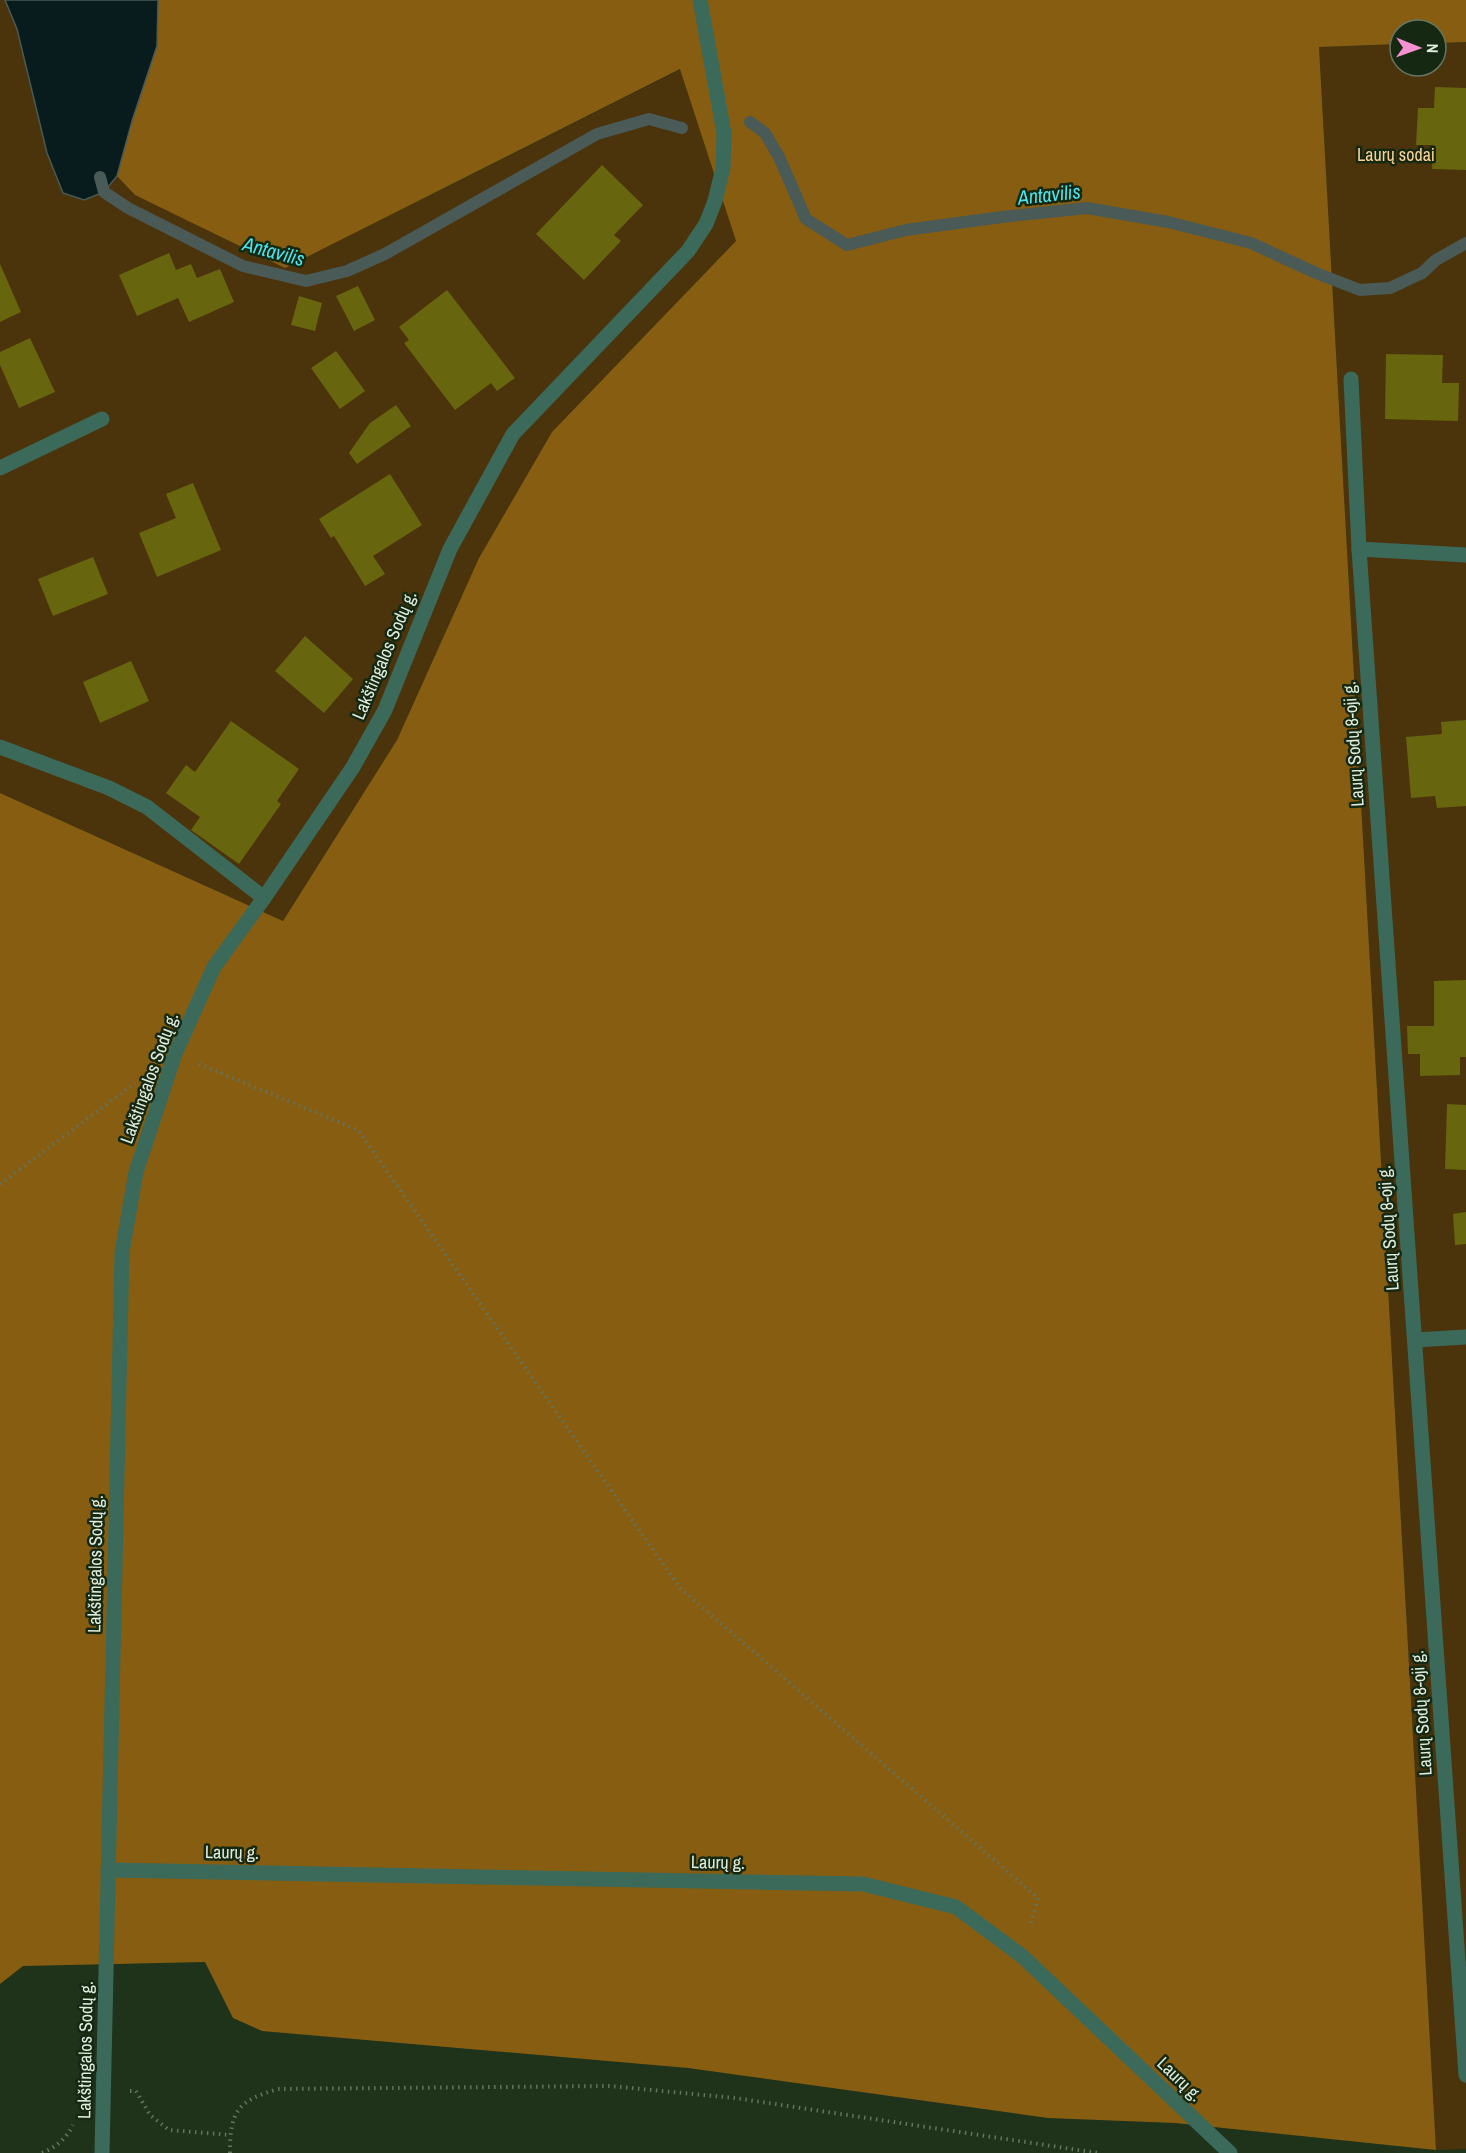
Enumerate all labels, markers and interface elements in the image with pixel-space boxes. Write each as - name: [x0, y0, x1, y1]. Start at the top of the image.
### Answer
- north arrow: [1388, 18, 1448, 78]
- text: N: [1422, 43, 1444, 53]
- park label: Laurų sodai: [1357, 142, 1435, 167]
- water label: Antavilis: [1015, 177, 1082, 211]
- water label: Antavilis: [239, 230, 308, 272]
- street label: Lakštingalos Sodų g.: [346, 587, 422, 723]
- street label: Laurų Sodų 8-oji g.: [1336, 680, 1370, 808]
- street label: Lakštingalos Sodų g.: [114, 1009, 184, 1147]
- street label: Laurų Sodų 8-oji g.: [1371, 1164, 1405, 1292]
- street label: Lakštingalos Sodų g.: [81, 1495, 109, 1633]
- street label: Laurų Sodų 8-oji g.: [1404, 1649, 1438, 1777]
- street label: Laurų g.: [205, 1839, 259, 1865]
- street label: Laurų g.: [691, 1849, 745, 1875]
- street label: Lakštingalos Sodų g.: [71, 1981, 99, 2119]
- street label: Laurų g.: [1152, 2051, 1208, 2107]

